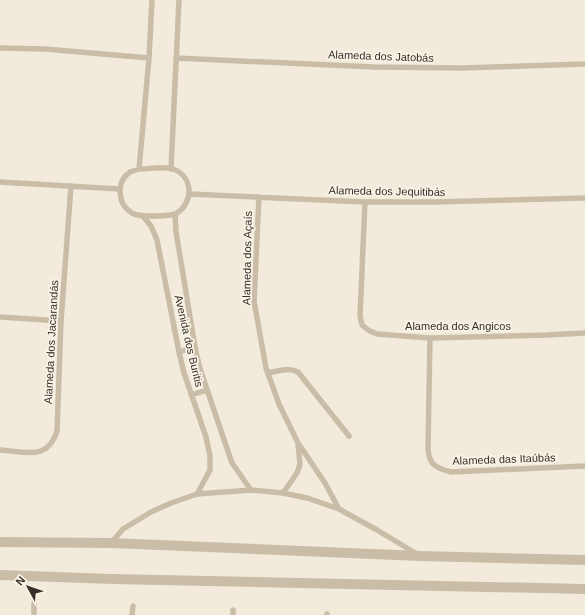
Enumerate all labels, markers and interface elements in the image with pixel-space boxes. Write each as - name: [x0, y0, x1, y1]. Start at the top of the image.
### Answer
- street label: Alameda dos Jatobás: [328, 48, 435, 64]
- street label: Alameda dos Jequitibás: [329, 184, 446, 198]
- street label: Alameda dos Açaís: [240, 210, 254, 305]
- street label: Alameda dos Jacarandás: [42, 279, 60, 404]
- street label: Avenida dos Buritis: [173, 294, 206, 389]
- street label: Alameda dos Angicos: [405, 320, 511, 332]
- street label: Alameda das Itaúbás: [452, 451, 556, 467]
- north arrow: [8, 567, 48, 607]
- text: N: [13, 574, 28, 587]

